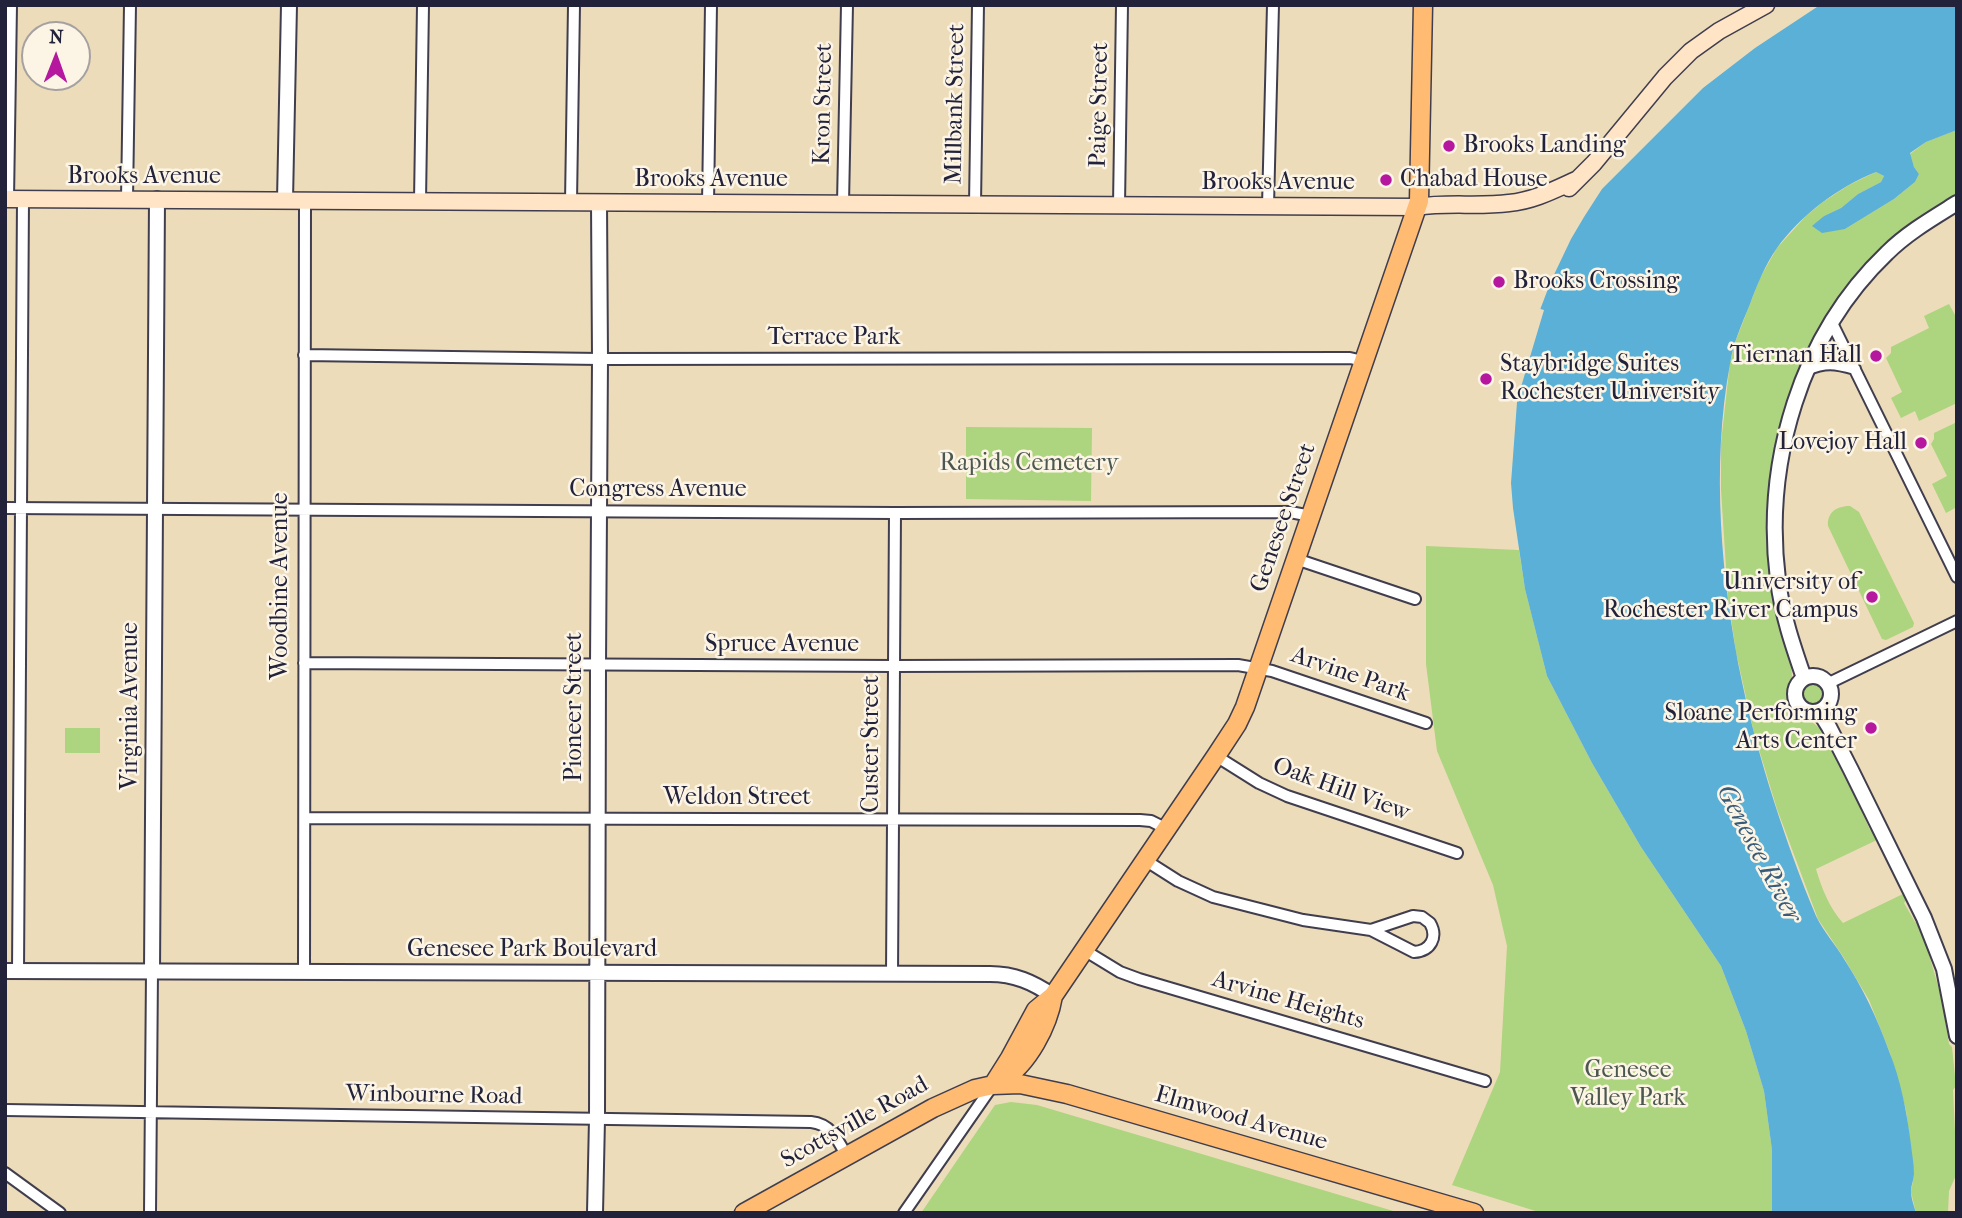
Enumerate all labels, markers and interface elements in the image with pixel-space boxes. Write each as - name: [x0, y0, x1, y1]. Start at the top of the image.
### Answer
- north arrow: [21, 21, 91, 91]
- street label: Millbank Street: [940, 23, 972, 185]
- text: N: [49, 26, 64, 48]
- street label: Paige Street: [1085, 42, 1115, 168]
- street label: Kron Street: [809, 43, 839, 165]
- place label: Brooks Landing: [1463, 132, 1626, 160]
- marker: Brooks Landing: [1441, 138, 1457, 154]
- street label: Brooks Avenue: [67, 163, 221, 191]
- street label: Brooks Avenue: [634, 166, 788, 194]
- place label: Chabad House: [1400, 166, 1548, 194]
- street label: Brooks Avenue: [1201, 169, 1355, 197]
- marker: Chabad House: [1378, 172, 1394, 188]
- place label: Brooks Crossing: [1513, 268, 1679, 296]
- marker: Brooks Crossing: [1491, 274, 1507, 290]
- street label: Terrace Park: [768, 324, 900, 352]
- place label: Tiernan Hall: [1730, 342, 1862, 370]
- marker: Tiernan Hall: [1868, 348, 1884, 364]
- place label: Staybridge Suites Rochester University: [1500, 351, 1720, 407]
- marker: Staybridge Suites Rochester University: [1478, 371, 1494, 387]
- place label: Lovejoy Hall: [1778, 429, 1907, 457]
- marker: Lovejoy Hall: [1913, 435, 1929, 451]
- street label: Genesee Street: [1245, 440, 1323, 596]
- park label: Rapids Cemetery: [940, 450, 1118, 478]
- street label: Congress Avenue: [569, 476, 747, 504]
- street label: Woodbine Avenue: [267, 492, 295, 680]
- place label: University of Rochester River Campus: [1603, 569, 1858, 625]
- marker: University of Rochester River Campus: [1864, 589, 1880, 605]
- street label: Virginia Avenue: [117, 622, 145, 790]
- street label: Spruce Avenue: [705, 631, 859, 659]
- street label: Pioneer Street: [561, 632, 589, 782]
- street label: Arvine Park: [1287, 641, 1413, 709]
- street label: Custer Street: [858, 675, 886, 813]
- place label: Sloane Performing Arts Center: [1665, 700, 1857, 756]
- marker: Sloane Performing Arts Center: [1863, 720, 1879, 736]
- street label: Oak Hill View: [1268, 752, 1414, 828]
- water label: Genesee River: [1709, 780, 1807, 928]
- street label: Weldon Street: [663, 784, 811, 812]
- street label: Genesee Park Boulevard: [407, 936, 657, 964]
- street label: Arvine Heights: [1209, 966, 1367, 1036]
- park label: Genesee Valley Park: [1570, 1057, 1686, 1113]
- street label: Scottsville Road: [776, 1071, 934, 1175]
- street label: Winbourne Road: [345, 1080, 523, 1112]
- street label: Elmwood Avenue: [1151, 1081, 1331, 1157]

